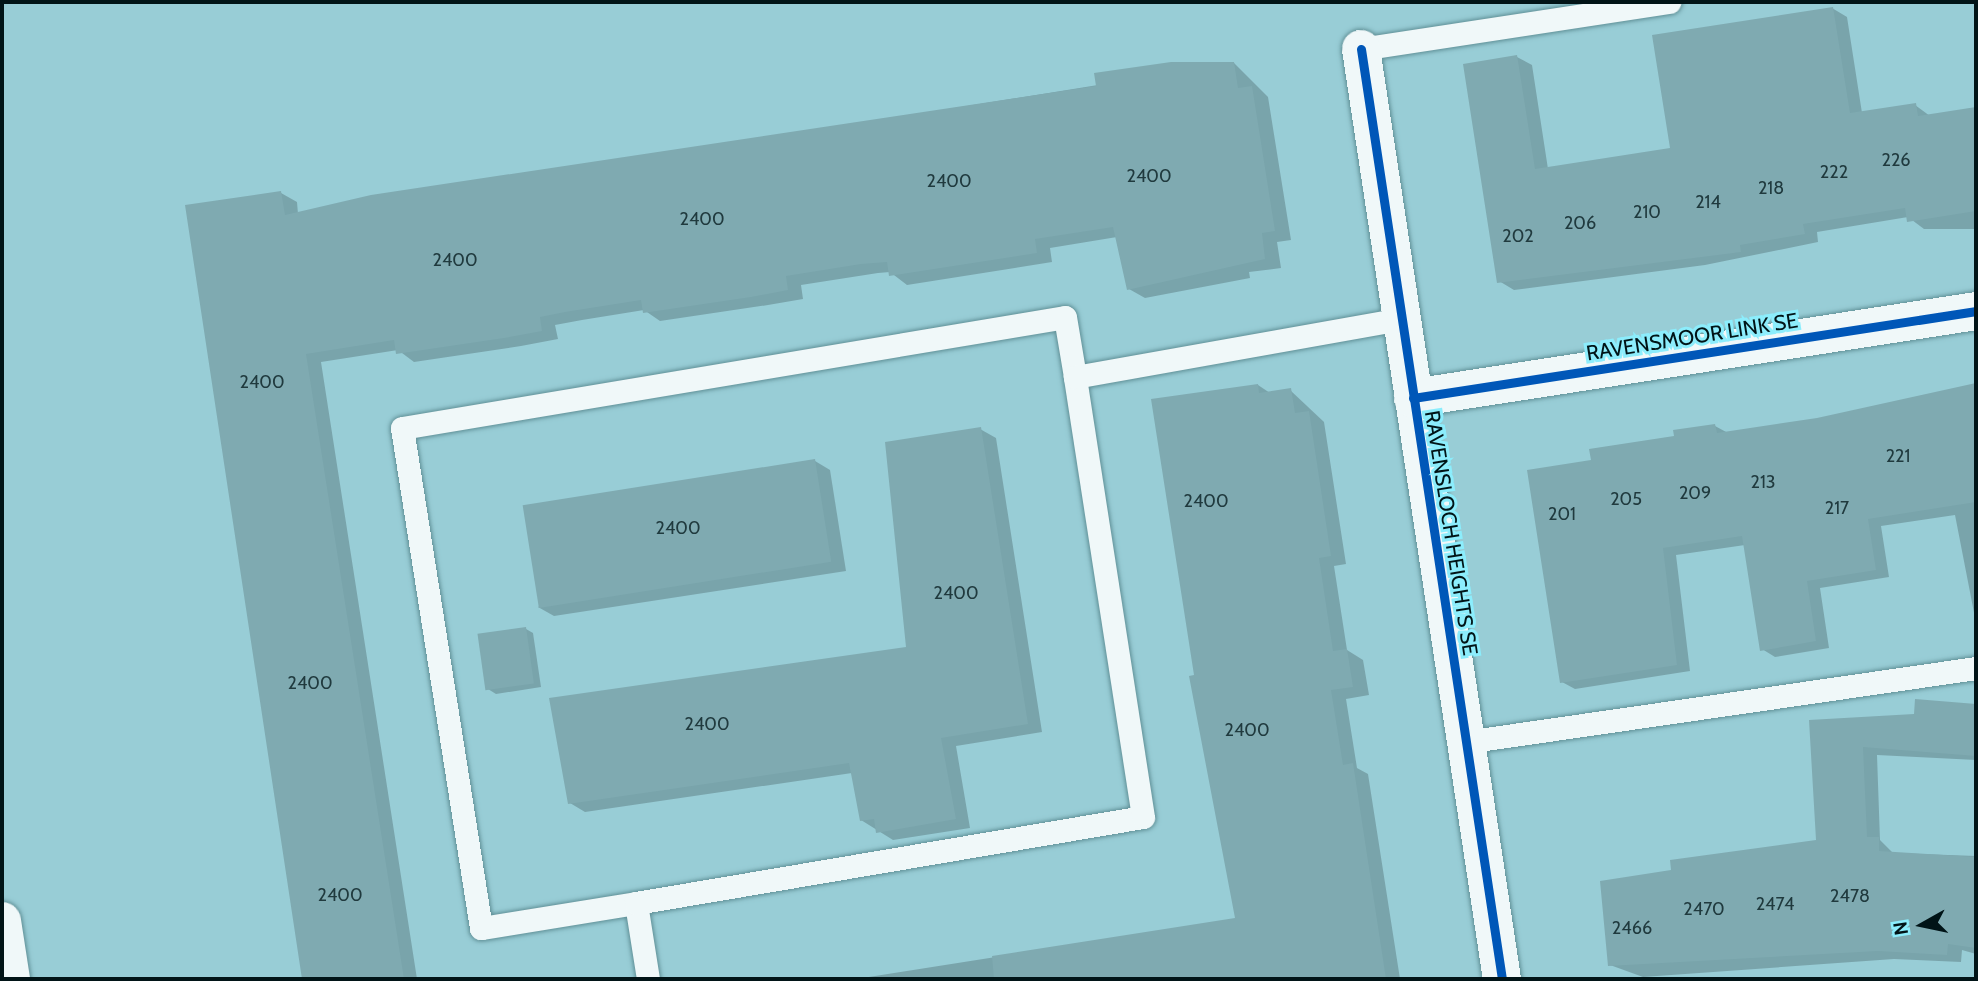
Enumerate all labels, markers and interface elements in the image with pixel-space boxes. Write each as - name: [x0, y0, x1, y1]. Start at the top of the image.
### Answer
- house number: 226: [1881, 149, 1911, 171]
- house number: 222: [1820, 161, 1848, 183]
- house number: 2400: [1127, 165, 1171, 187]
- house number: 2400: [927, 170, 971, 192]
- house number: 218: [1758, 177, 1784, 199]
- house number: 214: [1695, 191, 1721, 213]
- house number: 210: [1633, 201, 1661, 223]
- house number: 2400: [680, 208, 724, 230]
- house number: 206: [1564, 212, 1596, 234]
- house number: 202: [1502, 225, 1534, 247]
- house number: 2400: [433, 249, 477, 271]
- street label: RAVENSMOOR LINK SE: [1584, 308, 1800, 366]
- house number: 2400: [240, 371, 284, 393]
- street label: RAVENSLOCH HEIGHTS SE: [1419, 409, 1483, 657]
- house number: 221: [1886, 445, 1910, 467]
- house number: 213: [1750, 471, 1776, 493]
- house number: 209: [1679, 482, 1711, 504]
- house number: 205: [1610, 488, 1642, 510]
- house number: 2400: [1184, 490, 1228, 512]
- house number: 217: [1825, 497, 1849, 519]
- house number: 201: [1548, 503, 1576, 525]
- house number: 2400: [656, 517, 700, 539]
- house number: 2400: [934, 582, 978, 604]
- house number: 2400: [288, 672, 332, 694]
- house number: 2400: [685, 713, 729, 735]
- house number: 2400: [1225, 719, 1269, 741]
- house number: 2400: [318, 884, 362, 906]
- house number: 2478: [1830, 885, 1870, 907]
- north arrow: [1887, 890, 1957, 960]
- house number: 2474: [1756, 893, 1794, 915]
- house number: 2470: [1683, 898, 1725, 920]
- house number: 2466: [1612, 917, 1652, 939]
- text: N: [1888, 920, 1913, 937]

